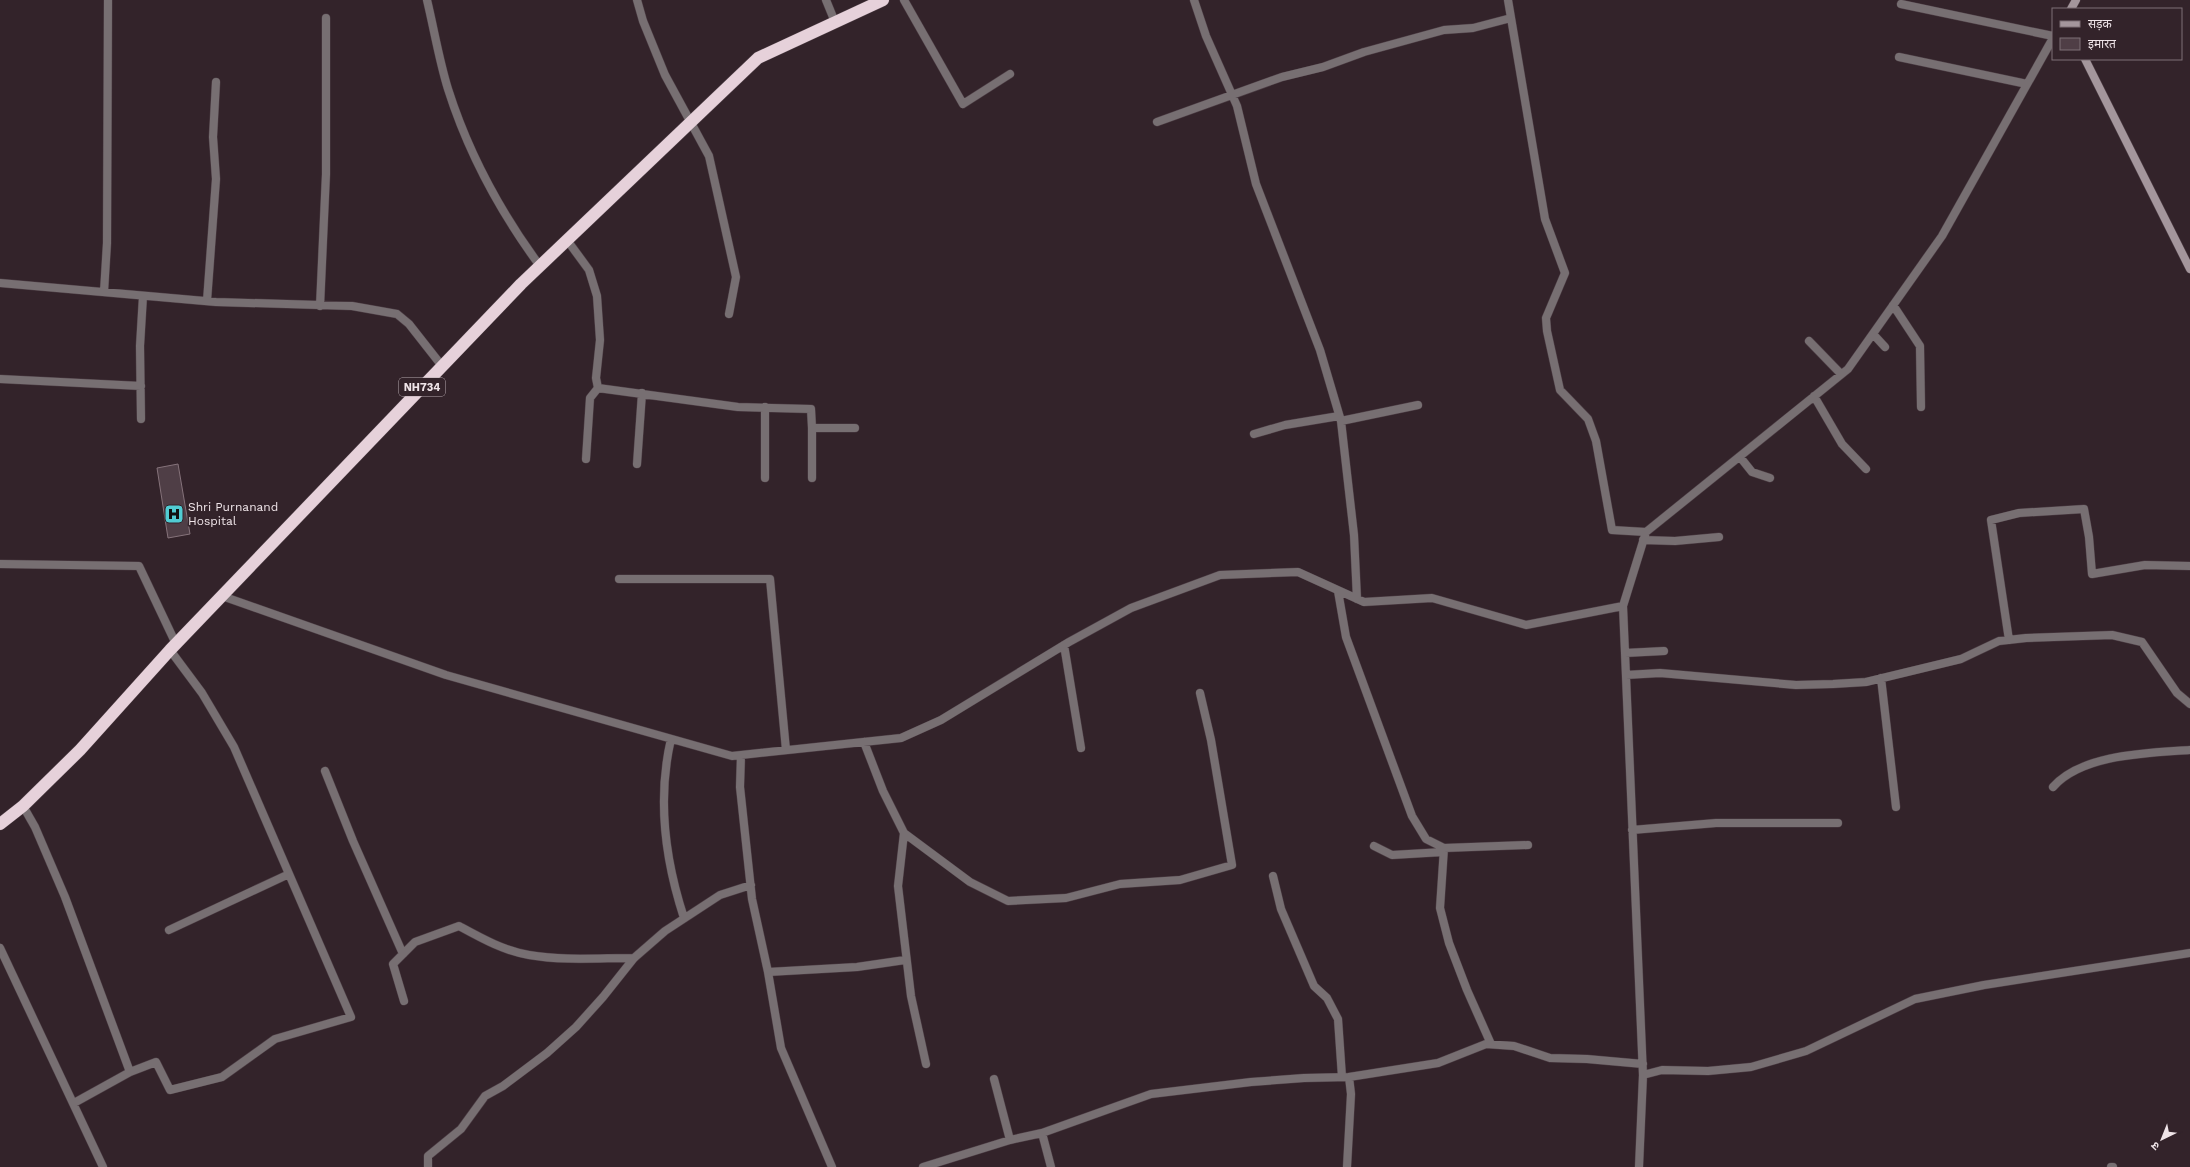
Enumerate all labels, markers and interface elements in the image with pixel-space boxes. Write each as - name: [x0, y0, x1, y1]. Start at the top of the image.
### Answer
- legend: [2052, 8, 2182, 60]
- text: सड़क: [2088, 17, 2113, 31]
- text: इमारत: [2088, 37, 2117, 51]
- road number: NH734: [399, 378, 445, 396]
- place label: Shri Purnanand Hospital: [188, 500, 278, 528]
- hospital icon: Shri Purnanand Hospital: [163, 503, 185, 525]
- north arrow: [2142, 1119, 2182, 1159]
- text: उ: [2148, 1139, 2162, 1153]

